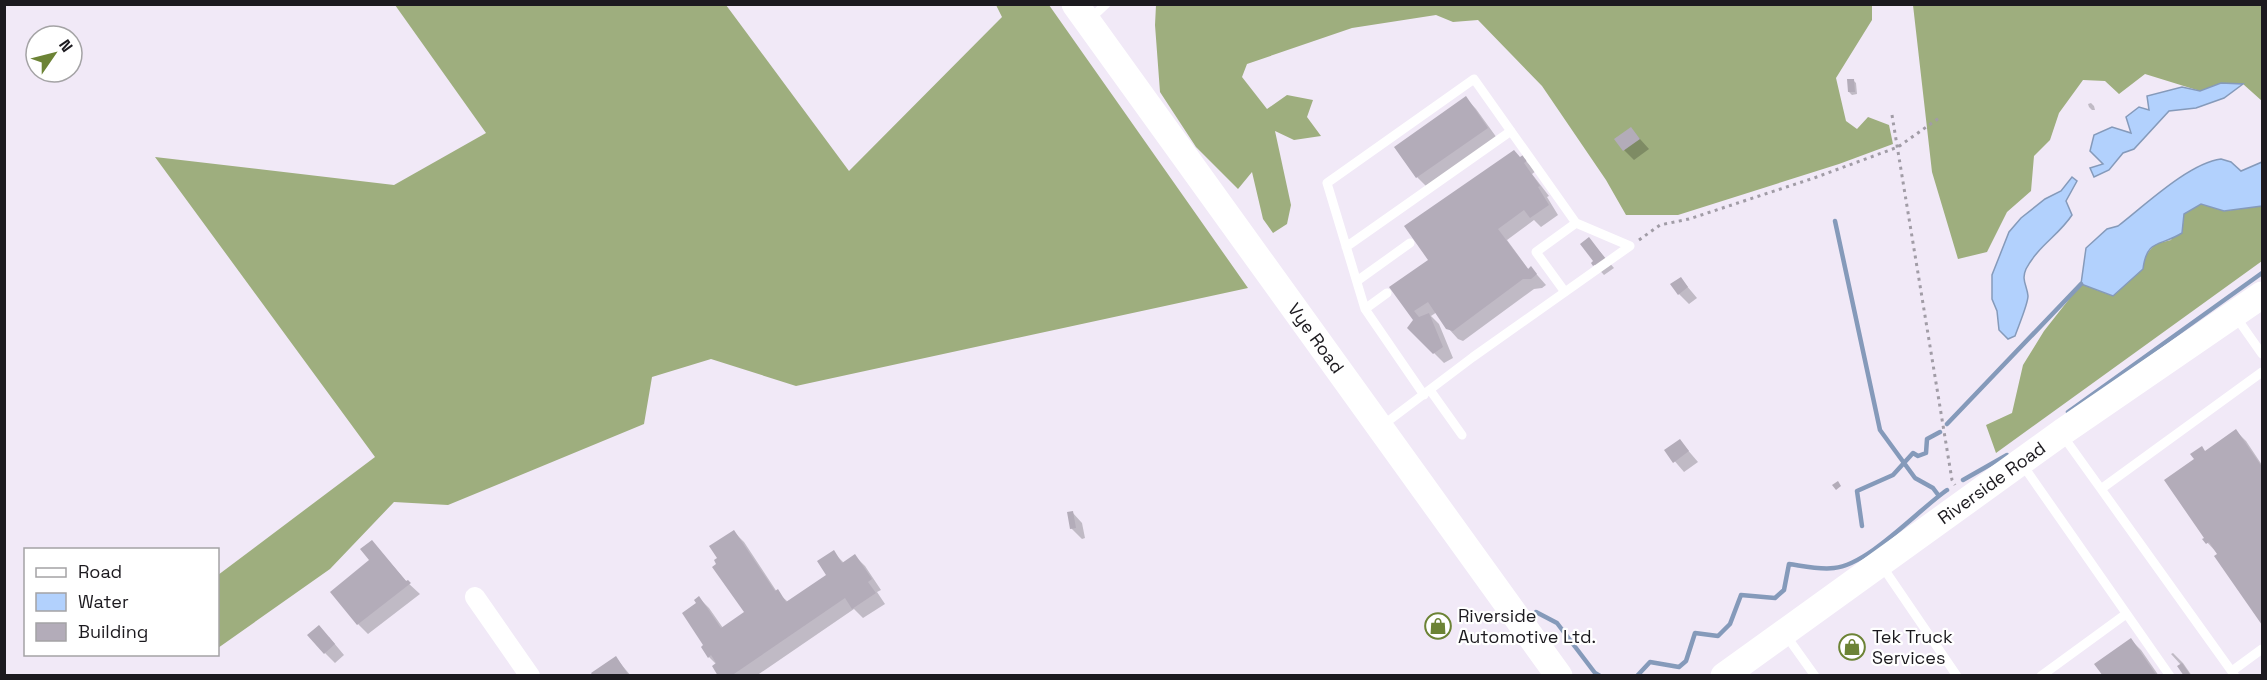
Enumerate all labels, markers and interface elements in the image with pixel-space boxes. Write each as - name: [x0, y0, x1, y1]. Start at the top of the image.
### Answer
- north arrow: [24, 24, 84, 84]
- text: N: [54, 35, 78, 56]
- street label: Vye Road: [1283, 298, 1349, 378]
- street label: Riverside Road: [1933, 436, 2050, 529]
- legend: [24, 548, 219, 656]
- text: Road: [78, 560, 122, 583]
- text: Water: [78, 590, 129, 613]
- place label: Riverside Automotive Ltd.: [1458, 604, 1596, 648]
- shop icon: Riverside Automotive Ltd.: [1423, 611, 1453, 641]
- text: Building: [78, 620, 148, 643]
- place label: Tek Truck Services: [1872, 625, 1953, 669]
- shop icon: Tek Truck Services: [1837, 632, 1867, 662]

